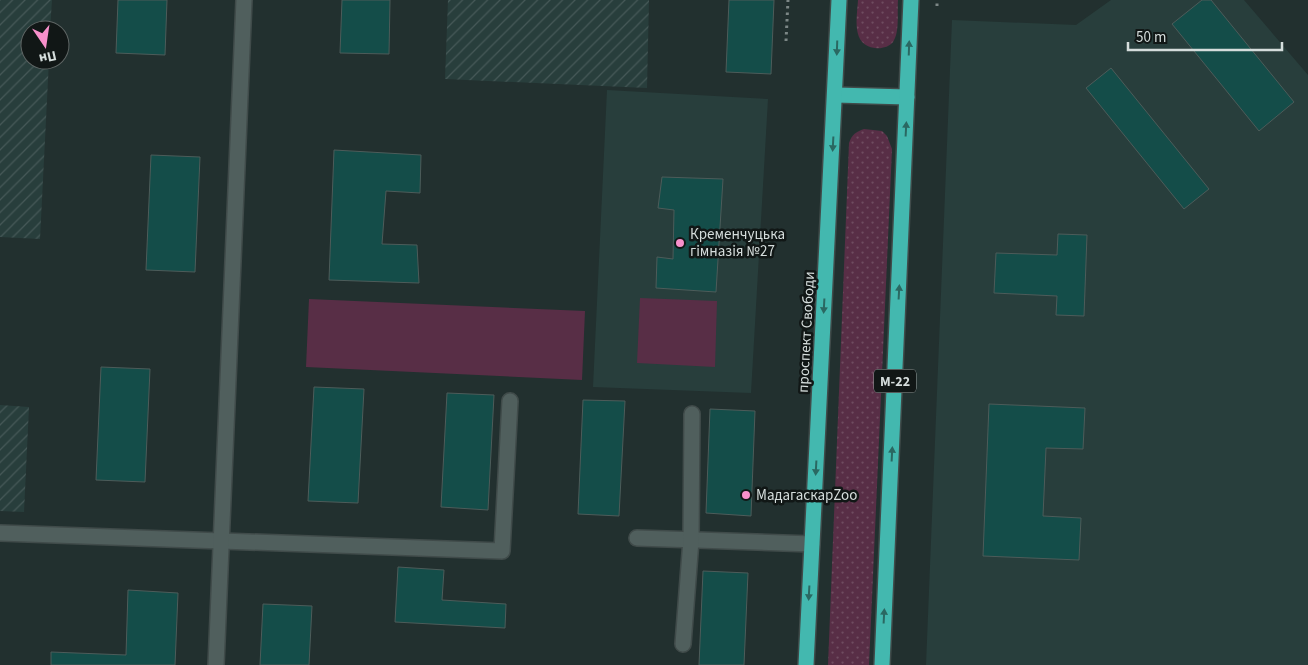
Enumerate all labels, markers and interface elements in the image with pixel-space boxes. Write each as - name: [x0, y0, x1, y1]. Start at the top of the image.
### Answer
- north arrow: [20, 20, 70, 70]
- scale bar: [1128, 20, 1282, 52]
- text: 50 m: [1136, 27, 1166, 48]
- one-way arrow: [833, 40, 841, 56]
- one-way arrow: [905, 40, 913, 56]
- text: Пн: [37, 45, 58, 68]
- one-way arrow: [902, 121, 910, 137]
- one-way arrow: [829, 136, 837, 152]
- place label: Кременчуцька гімназія №27: [690, 224, 785, 262]
- marker: Кременчуцька гімназія №27: [674, 237, 686, 249]
- street label: проспект Свободи: [793, 271, 820, 393]
- one-way arrow: [895, 283, 903, 299]
- one-way arrow: [820, 298, 828, 314]
- road number: М-22: [874, 370, 916, 392]
- one-way arrow: [888, 446, 896, 462]
- one-way arrow: [811, 461, 819, 477]
- place label: МадагаскарZoo: [756, 485, 857, 506]
- marker: МадагаскарZoo: [740, 489, 752, 501]
- one-way arrow: [805, 585, 813, 601]
- one-way arrow: [881, 608, 889, 624]

